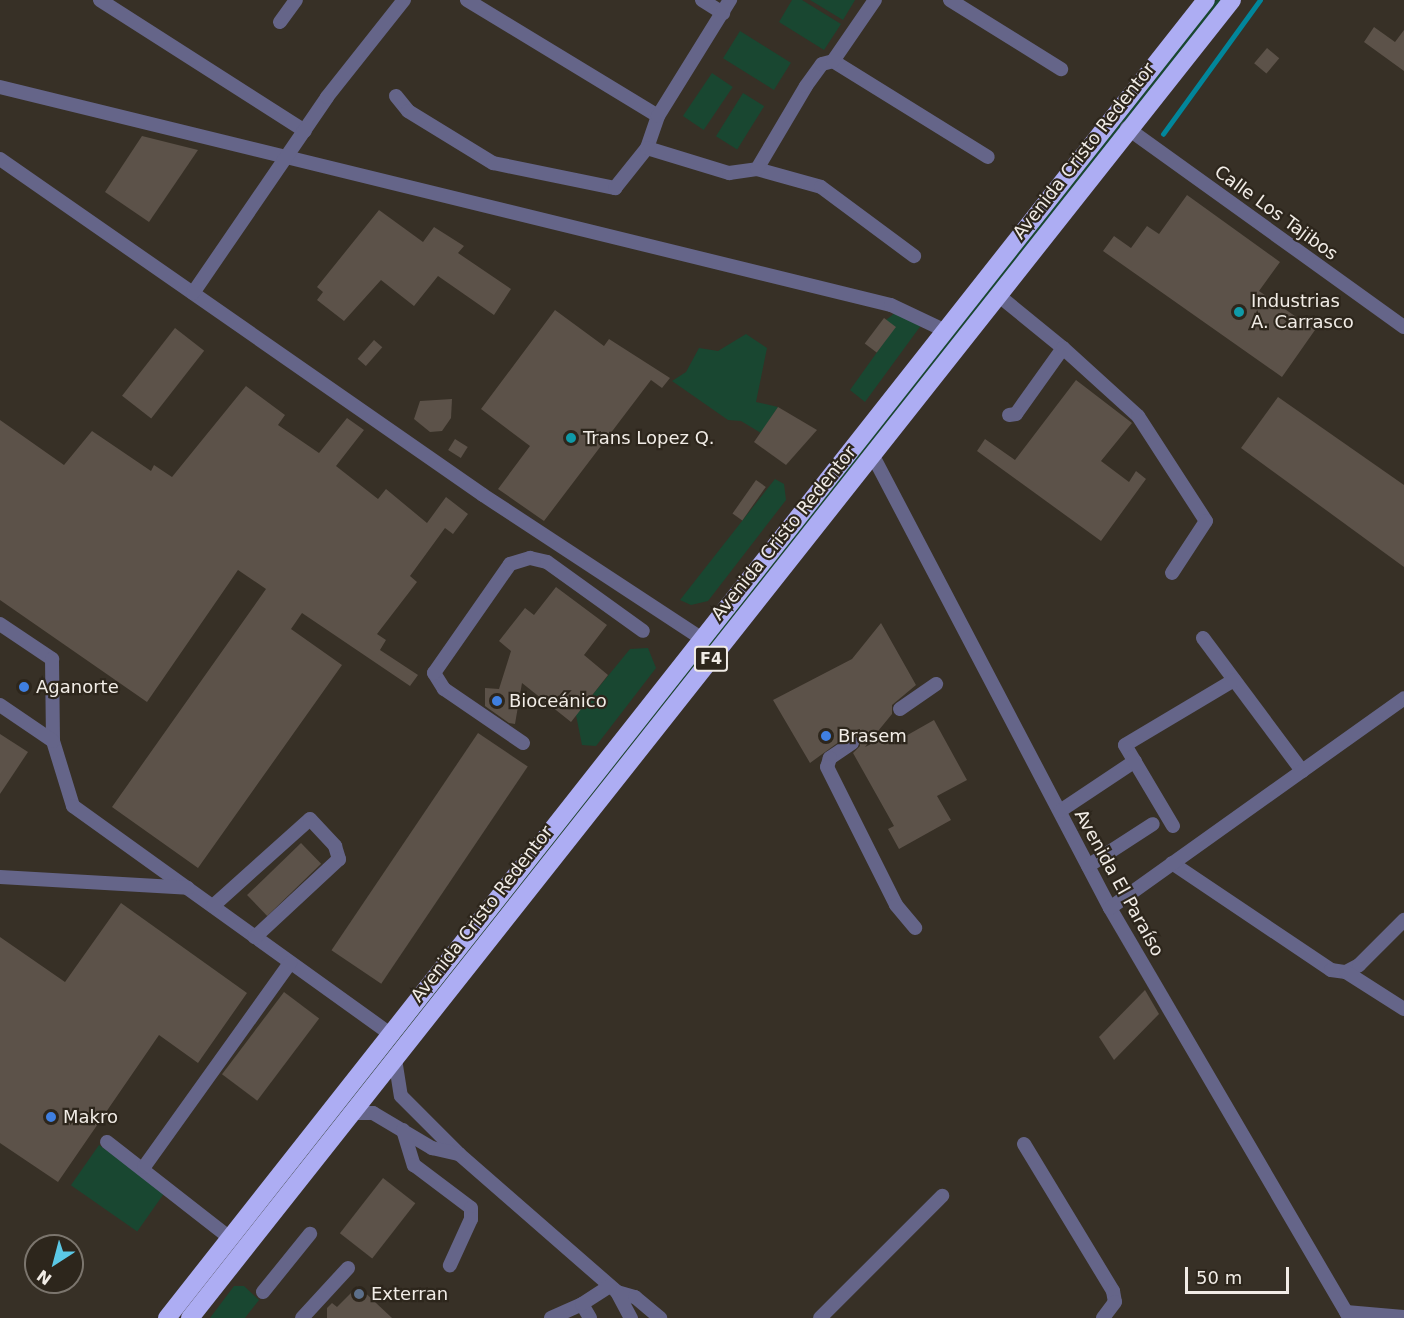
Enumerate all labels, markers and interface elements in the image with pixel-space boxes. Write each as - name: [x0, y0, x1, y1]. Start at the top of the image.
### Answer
- street label: Avenida Cristo Redentor: [1008, 59, 1160, 243]
- street label: Calle Los Tajibos: [1210, 161, 1342, 265]
- place label: Industrias A. Carrasco: [1251, 291, 1354, 334]
- marker: Industrias A. Carrasco: [1232, 305, 1246, 319]
- place label: Trans Lopez Q.: [583, 427, 715, 449]
- marker: Trans Lopez Q.: [564, 431, 578, 445]
- street label: Avenida Cristo Redentor: [707, 442, 861, 624]
- road number: F4: [693, 646, 729, 672]
- place label: Aganorte: [36, 676, 119, 698]
- marker: Aganorte: [17, 680, 31, 694]
- place label: Bioceánico: [509, 690, 607, 712]
- marker: Bioceánico: [490, 694, 504, 708]
- place label: Brasem: [838, 725, 907, 747]
- marker: Brasem: [819, 729, 833, 743]
- street label: Avenida El Paraíso: [1070, 806, 1168, 960]
- street label: Avenida Cristo Redentor: [406, 822, 558, 1006]
- place label: Makro: [63, 1106, 118, 1128]
- marker: Makro: [44, 1110, 58, 1124]
- north arrow: [24, 1234, 84, 1294]
- scale bar: [1188, 1255, 1292, 1293]
- text: N: [33, 1266, 55, 1289]
- text: 50 m: [1196, 1267, 1242, 1288]
- place label: Exterran: [371, 1283, 448, 1305]
- marker: Exterran: [352, 1287, 366, 1301]

